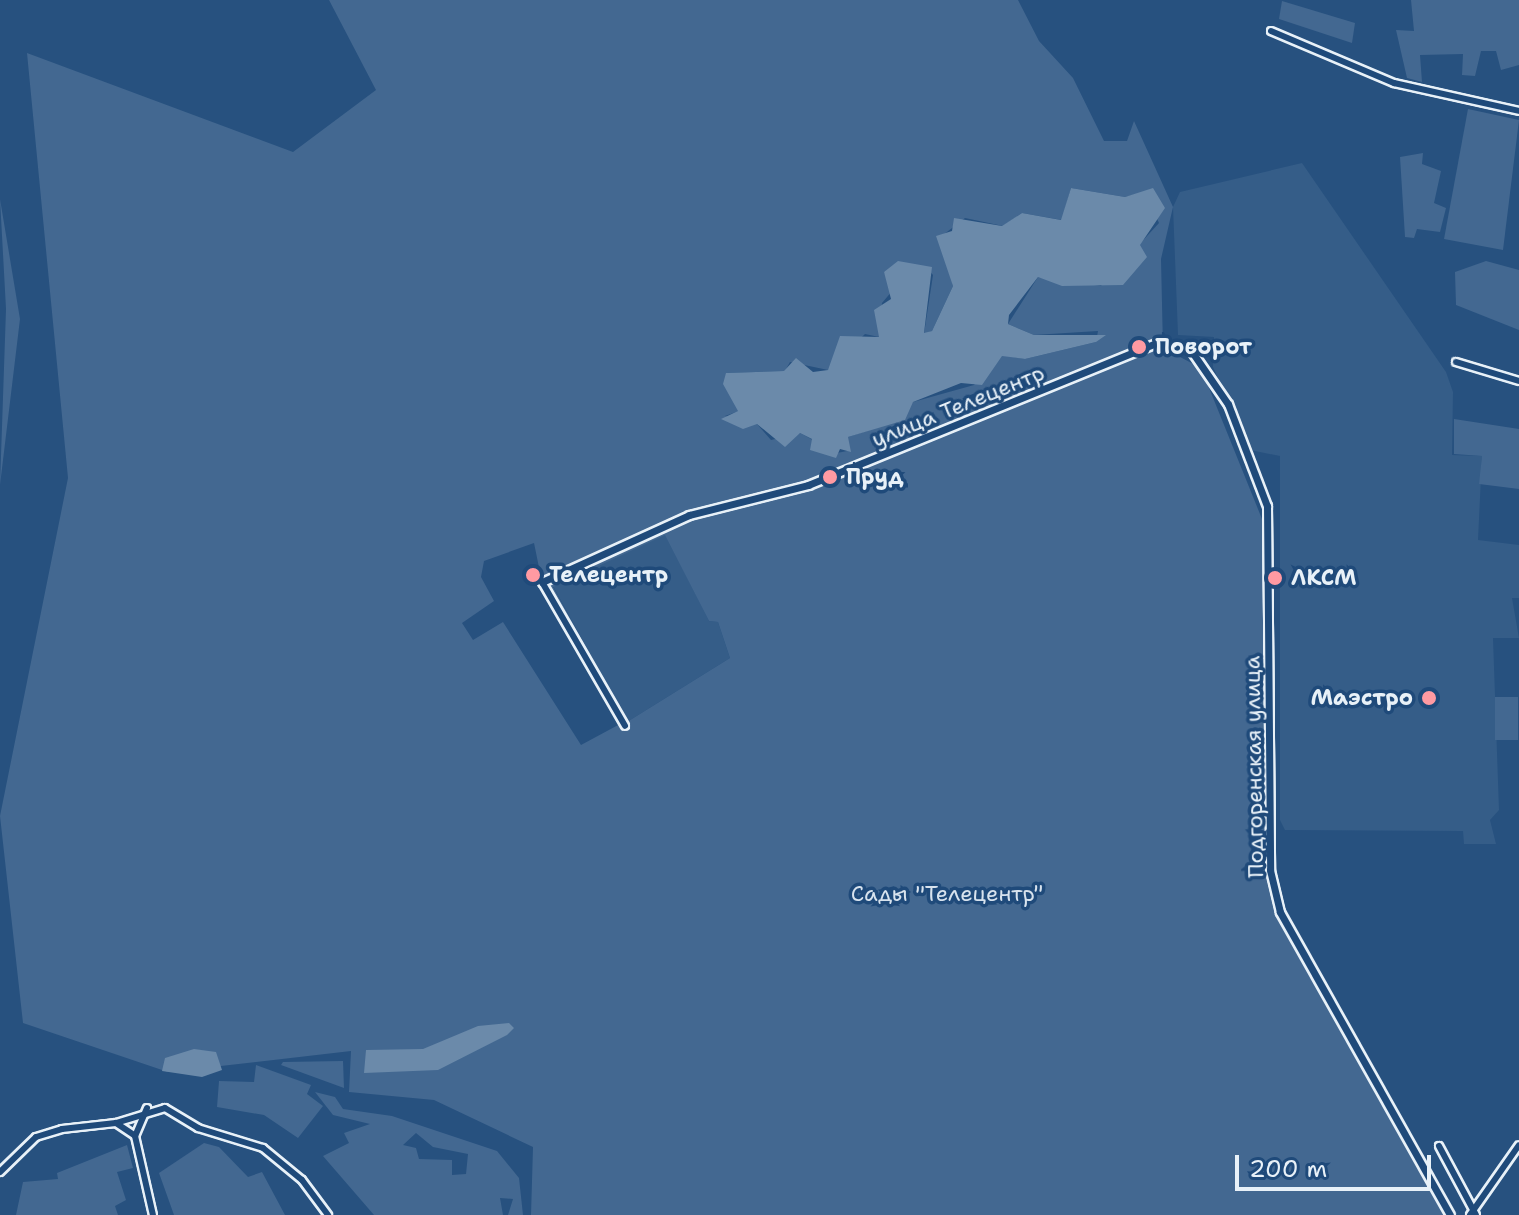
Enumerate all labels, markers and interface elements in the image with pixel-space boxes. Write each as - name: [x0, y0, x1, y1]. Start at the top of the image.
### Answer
- place label: Поворот: [1155, 334, 1252, 360]
- marker: Поворот: [1130, 338, 1148, 356]
- street label: улица Телецентр: [868, 359, 1048, 453]
- place label: Пруд: [846, 464, 904, 490]
- marker: Пруд: [821, 468, 839, 486]
- place label: Телецентр: [549, 562, 668, 588]
- place label: ЛКСМ: [1291, 565, 1357, 591]
- marker: Телецентр: [524, 566, 542, 584]
- marker: ЛКСМ: [1266, 569, 1284, 587]
- street label: Подгоренская улица: [1239, 656, 1269, 878]
- place label: Маэстро: [1310, 685, 1413, 711]
- marker: Маэстро: [1420, 689, 1438, 707]
- park label: Сады "Телецентр": [851, 881, 1043, 907]
- scale bar: [1239, 1139, 1435, 1189]
- text: 200 m: [1249, 1153, 1327, 1185]

